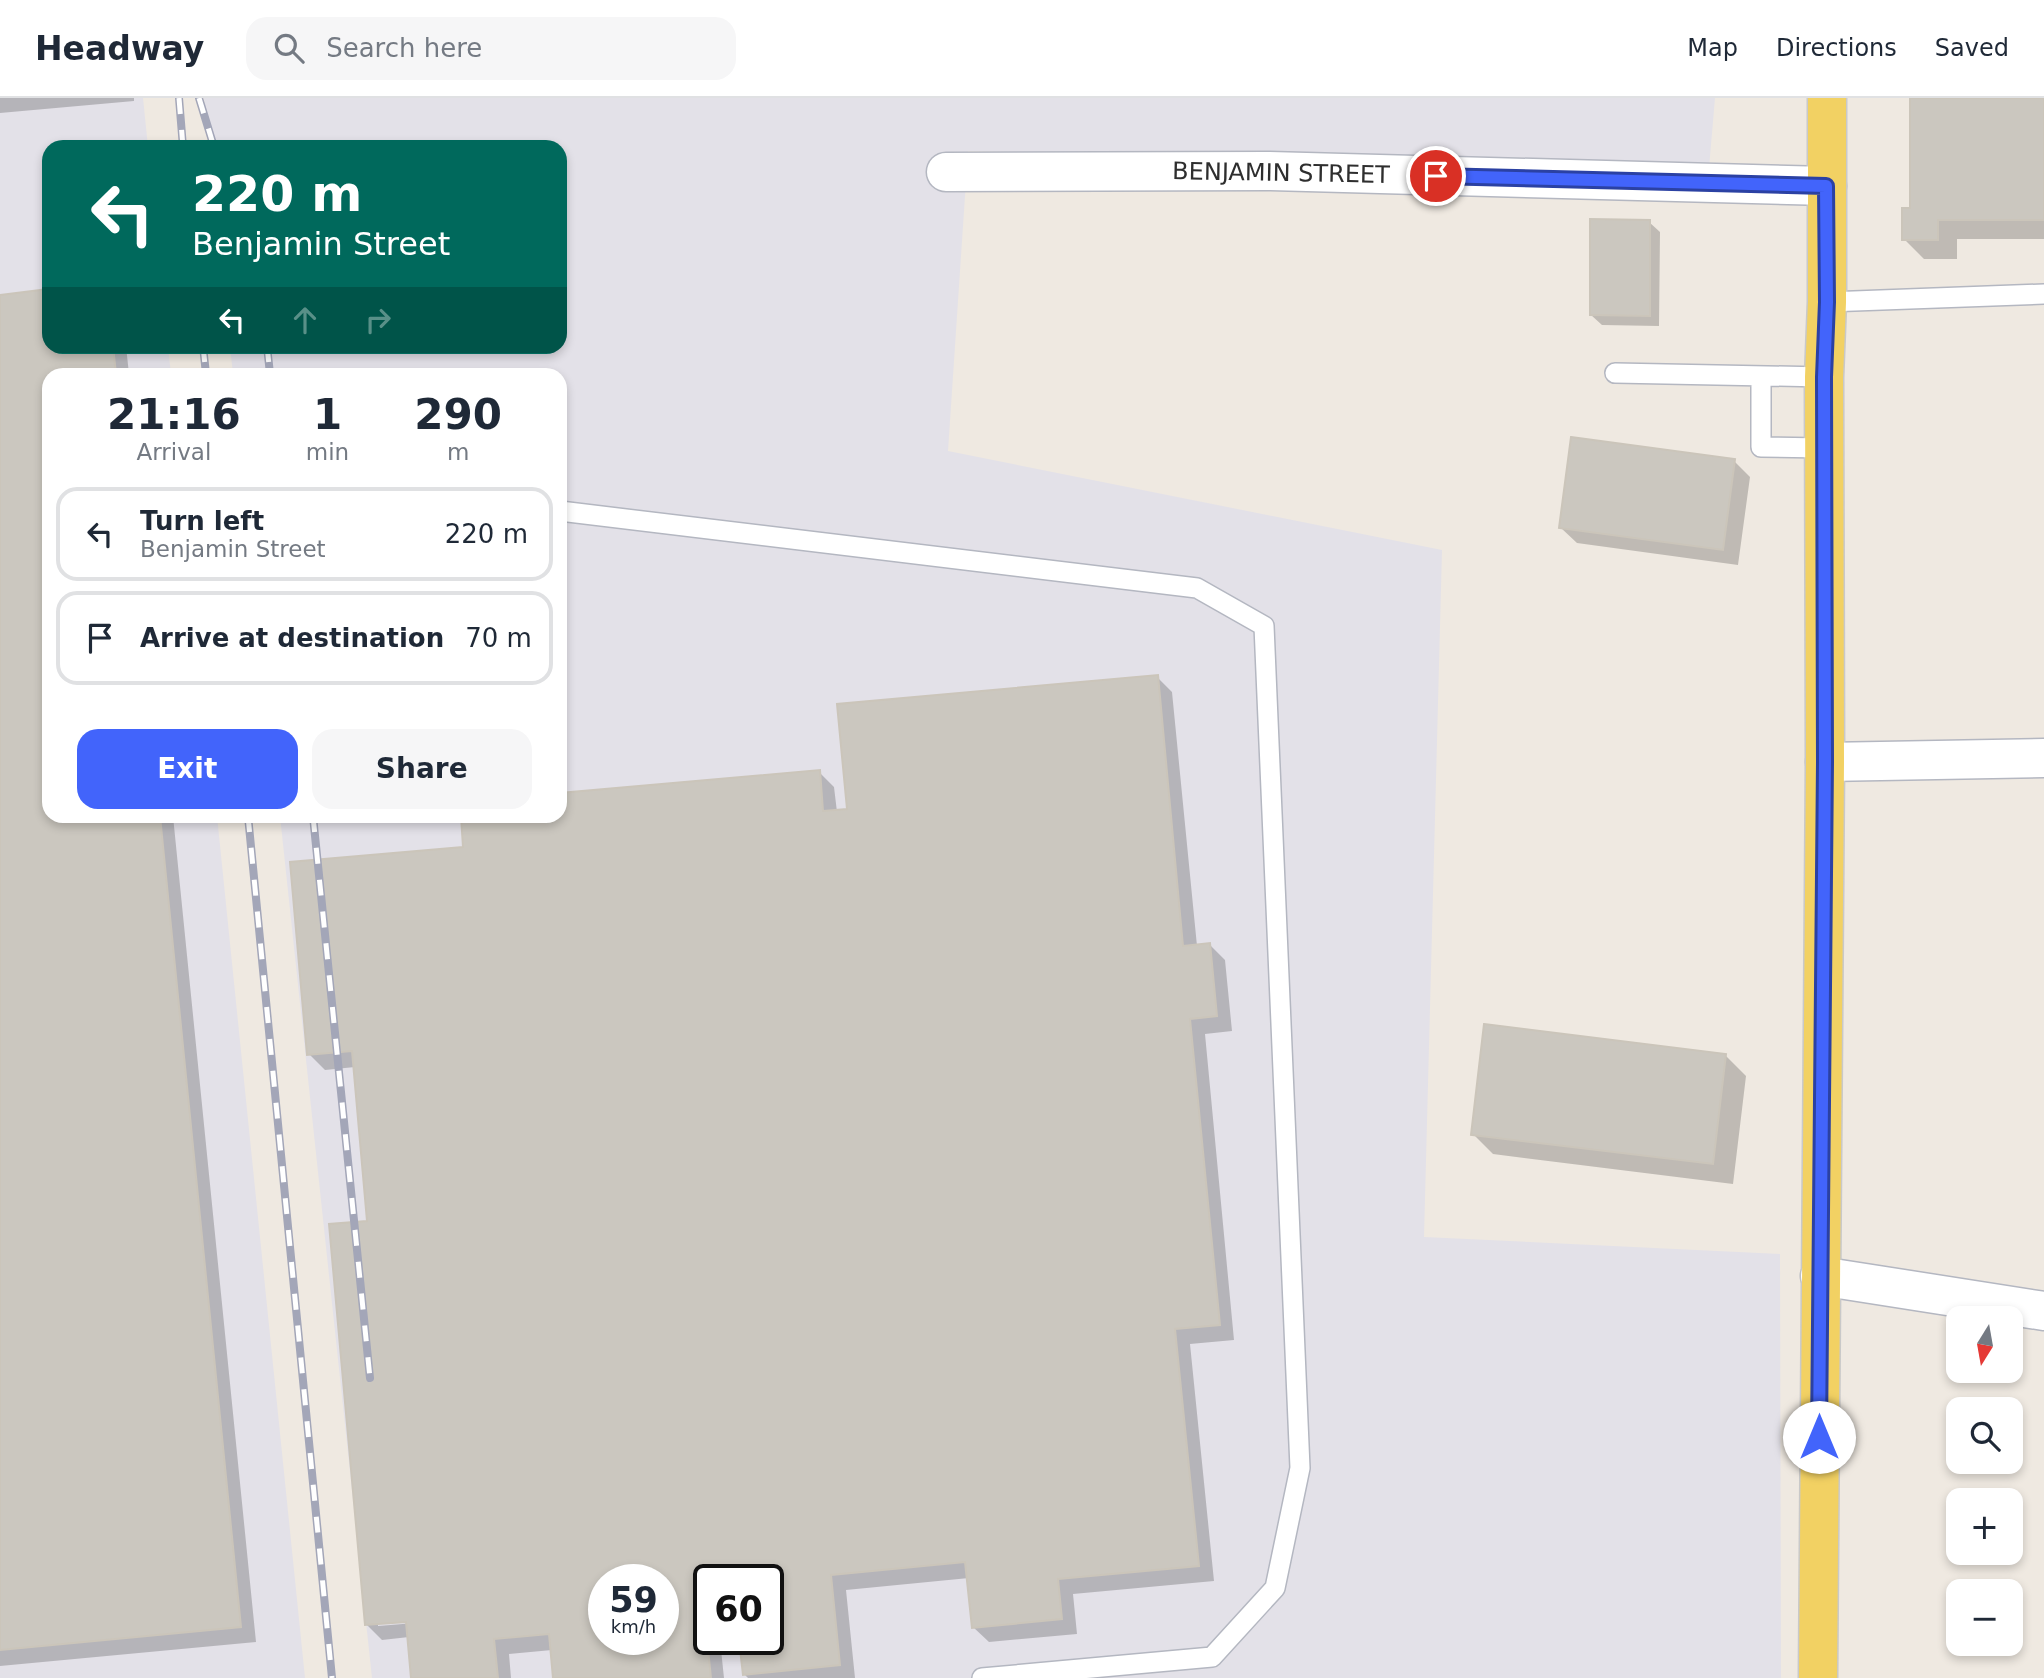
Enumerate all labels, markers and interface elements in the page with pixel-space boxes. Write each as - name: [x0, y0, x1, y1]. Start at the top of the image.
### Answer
- search box: [246, 17, 736, 80]
- text: Headway: [35, 29, 204, 68]
- icon: search: [270, 29, 308, 67]
- text: Search here: [326, 33, 482, 63]
- text: Map: [1687, 34, 1738, 62]
- text: Directions: [1776, 34, 1897, 62]
- text: Saved: [1935, 34, 2009, 62]
- pin: [1406, 146, 1466, 206]
- street label: BENJAMIN STREET: [1172, 157, 1390, 189]
- icon: arrive: [1417, 157, 1455, 195]
- text: 220 m: [192, 166, 362, 223]
- icon: left: [77, 168, 168, 259]
- text: Benjamin Street: [192, 225, 450, 263]
- icon: left: [213, 301, 251, 339]
- icon: ahead: [286, 301, 324, 339]
- icon: right: [359, 301, 397, 339]
- text: 21:16: [107, 390, 241, 439]
- text: 1: [313, 390, 342, 439]
- text: 290: [414, 390, 502, 439]
- text: Arrival: [137, 439, 211, 465]
- text: min: [306, 439, 349, 465]
- text: m: [447, 439, 469, 465]
- text: Turn left: [140, 506, 264, 536]
- icon: left: [81, 515, 119, 553]
- text: 220 m: [445, 519, 528, 549]
- text: Benjamin Street: [140, 536, 326, 562]
- icon: arrive: [81, 619, 119, 657]
- text: Arrive at destination: [140, 623, 444, 653]
- text: 70 m: [465, 623, 532, 653]
- button: Exit: [77, 729, 298, 809]
- button: Share: [312, 729, 532, 809]
- north arrow: [1946, 1306, 2023, 1382]
- map controls: [1946, 1306, 2023, 1656]
- button: search: [1946, 1397, 2023, 1474]
- position arrow: [1782, 1400, 1856, 1474]
- button: +: [1946, 1488, 2023, 1565]
- speed limit sign: 60: [693, 1564, 784, 1655]
- button: −: [1946, 1579, 2023, 1656]
- text: 59: [609, 1580, 658, 1620]
- text: km/h: [611, 1616, 656, 1637]

